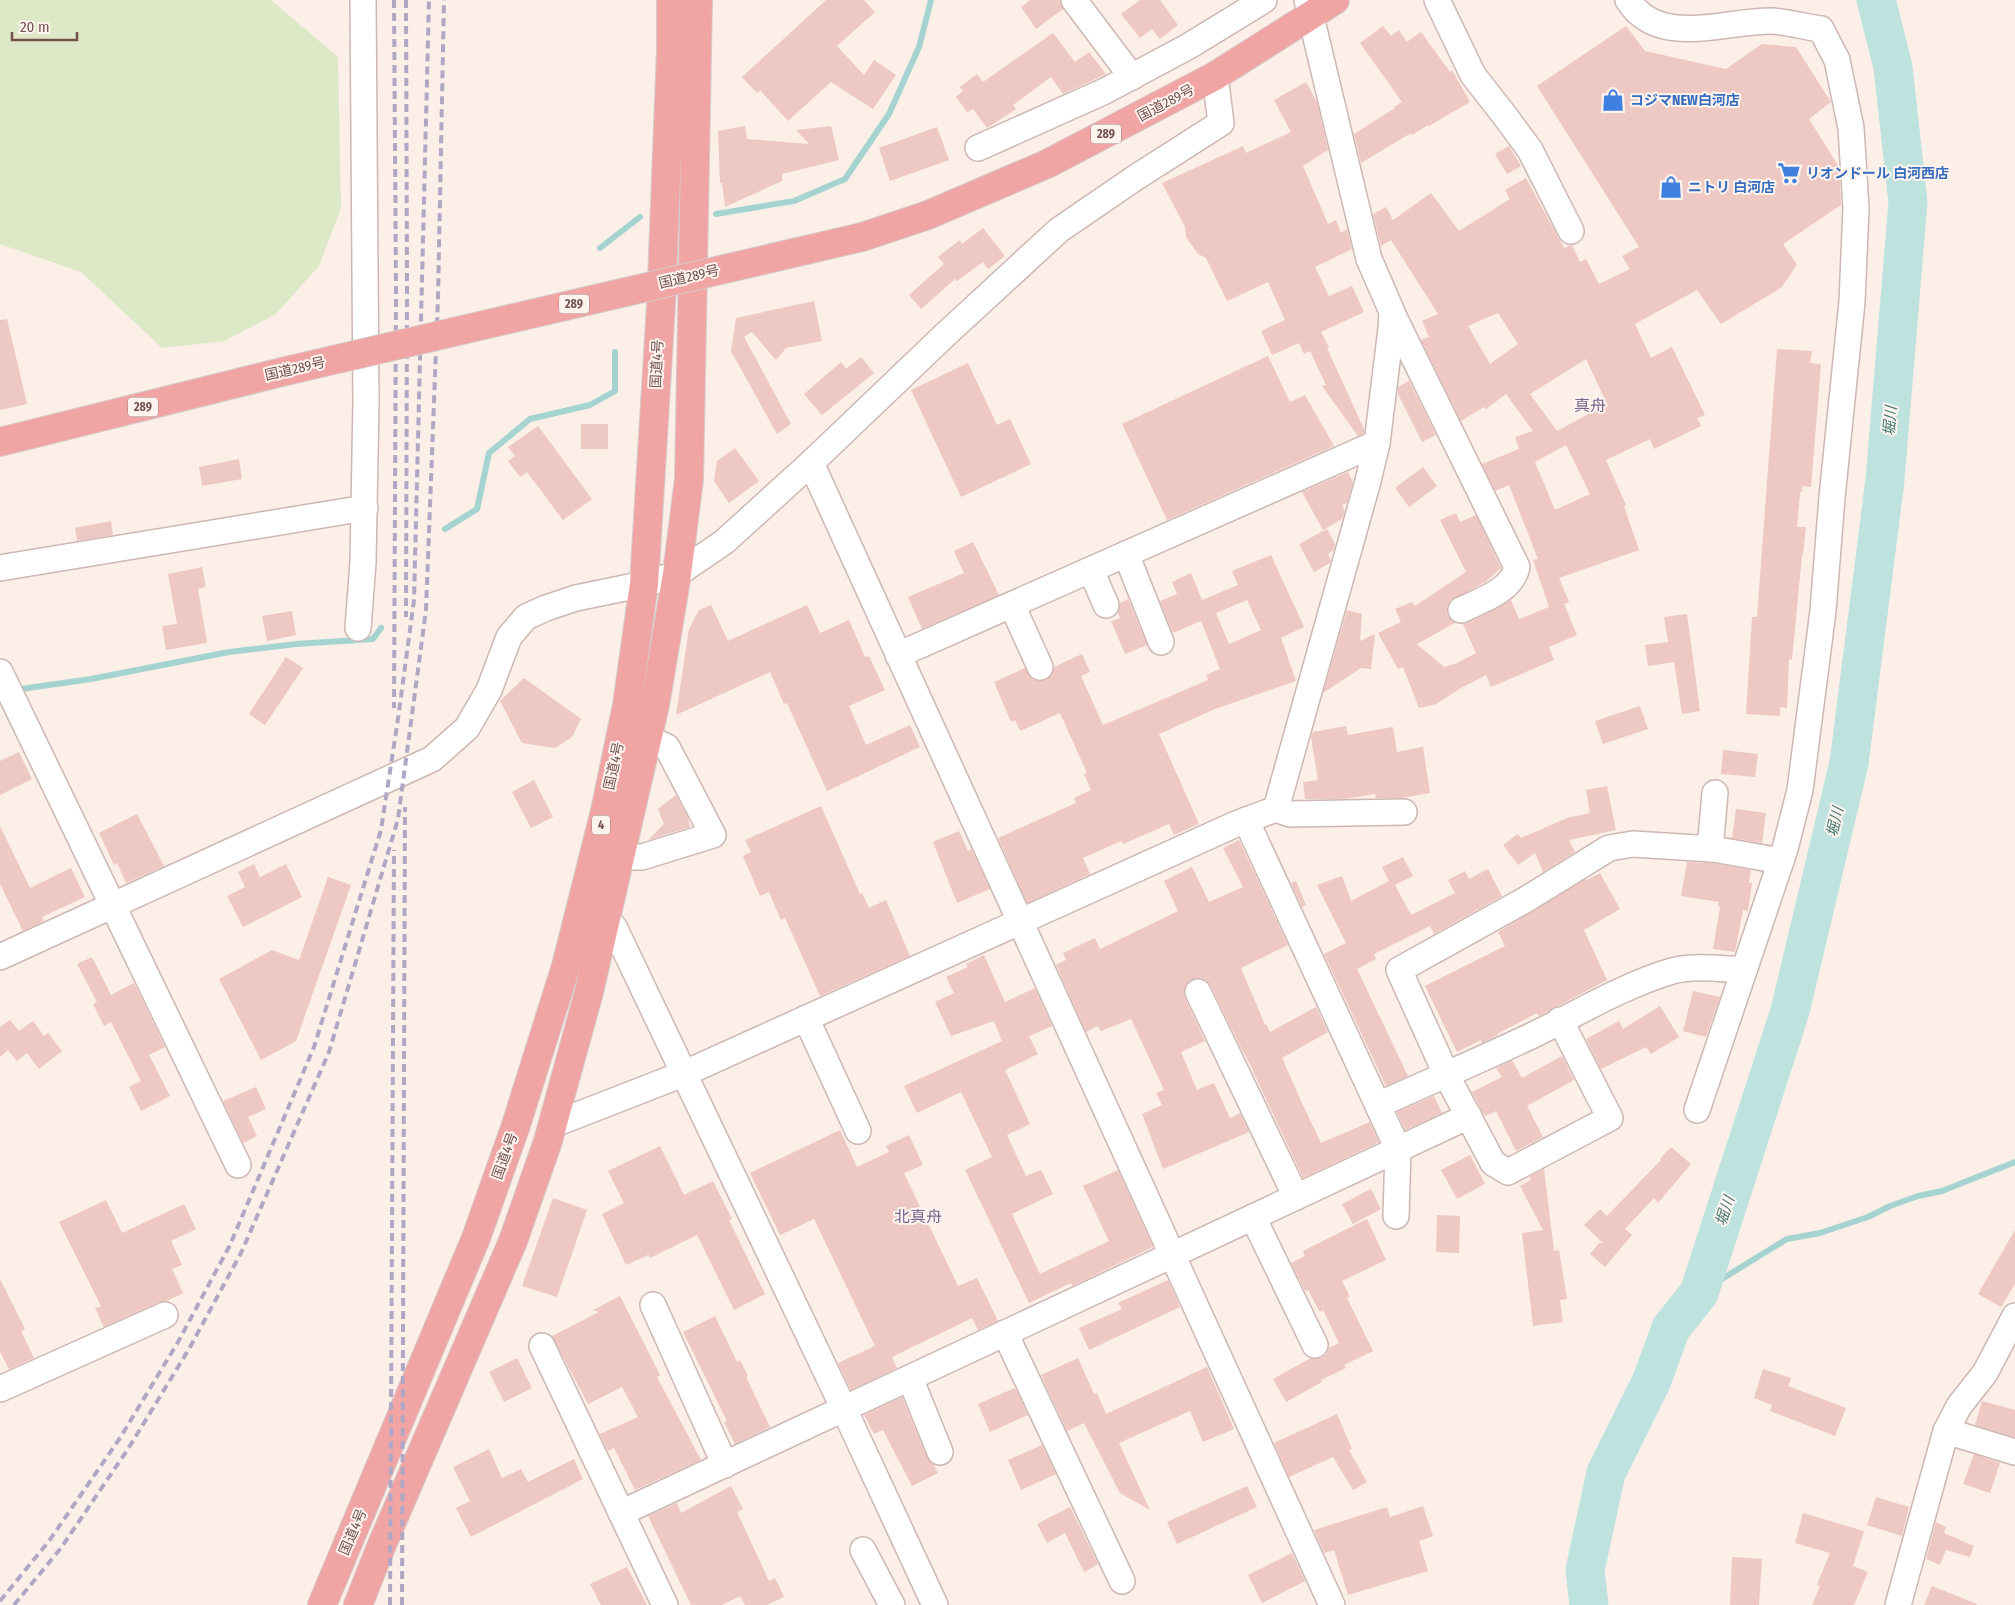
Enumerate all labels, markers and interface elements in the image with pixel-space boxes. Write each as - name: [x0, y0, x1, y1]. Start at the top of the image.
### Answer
- scale bar: [12, 10, 78, 42]
- text: 20 m: [20, 18, 50, 36]
- street label: 国道289号: [1135, 81, 1197, 125]
- shop icon: コジマNEW白河店: [1600, 87, 1626, 113]
- place label: コジマNEW白河店: [1630, 92, 1740, 109]
- road number: 289: [1091, 125, 1121, 144]
- supermarket icon: リオンドール 白河西店: [1776, 160, 1802, 186]
- place label: リオンドール 白河西店: [1806, 165, 1949, 182]
- shop icon: ニトリ 白河店: [1658, 174, 1684, 200]
- place label: ニトリ 白河店: [1688, 179, 1775, 196]
- street label: 国道289号: [657, 262, 721, 292]
- road number: 289: [559, 294, 589, 314]
- street label: 国道4号: [647, 339, 667, 389]
- street label: 国道289号: [263, 354, 327, 384]
- district label: 真舟: [1574, 396, 1606, 415]
- road number: 289: [128, 398, 158, 417]
- water label: 堀川: [1880, 403, 1900, 437]
- street label: 国道4号: [601, 740, 627, 792]
- water label: 堀川: [1823, 803, 1848, 839]
- road number: 4: [592, 816, 610, 834]
- street label: 国道4号: [489, 1130, 521, 1182]
- water label: 堀川: [1712, 1192, 1739, 1228]
- district label: 北真舟: [894, 1207, 942, 1226]
- street label: 国道4号: [336, 1506, 370, 1558]

